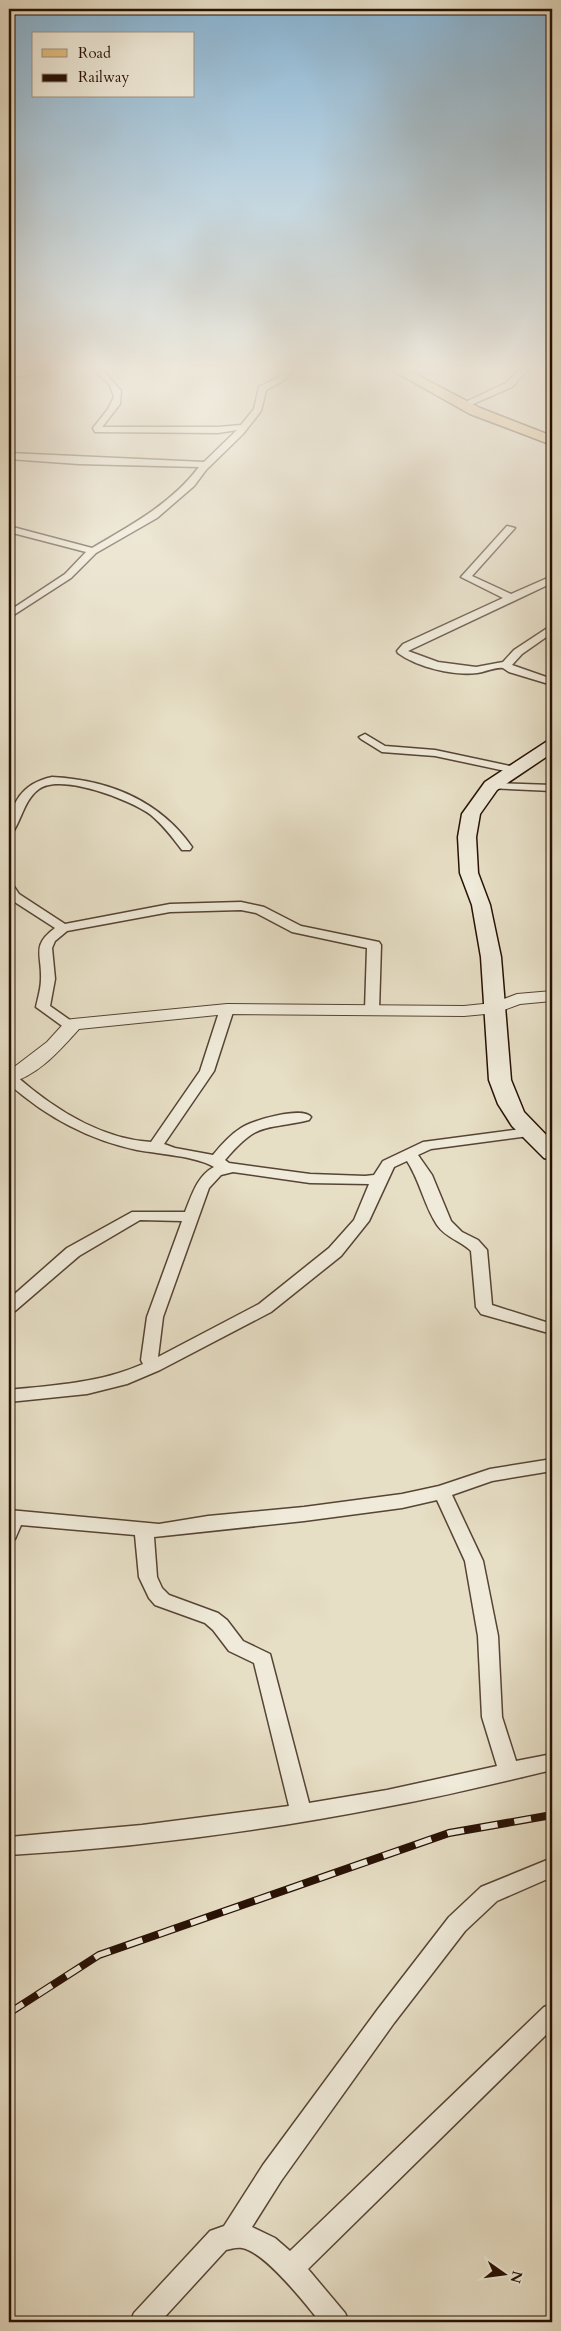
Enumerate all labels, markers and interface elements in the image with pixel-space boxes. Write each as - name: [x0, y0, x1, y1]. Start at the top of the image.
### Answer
- legend: [32, 32, 195, 98]
- text: Road: [78, 43, 111, 63]
- text: Railway: [78, 67, 129, 87]
- north arrow: [478, 2248, 528, 2298]
- text: N: [505, 2269, 527, 2285]

